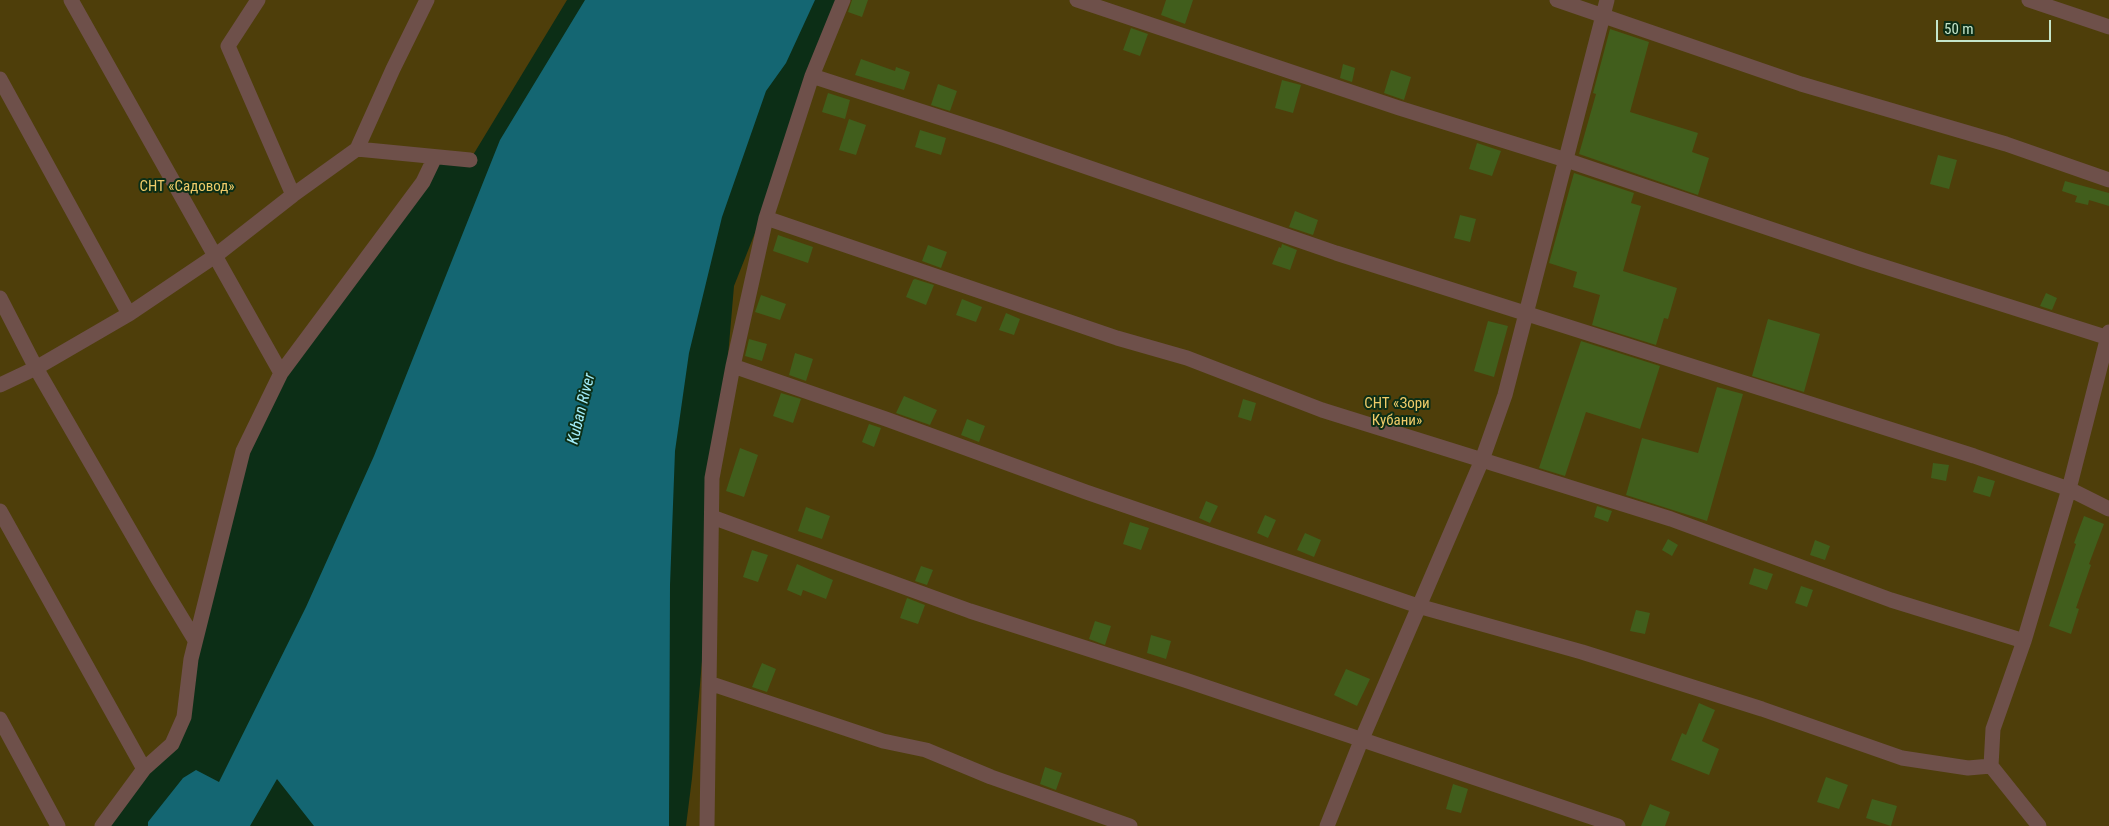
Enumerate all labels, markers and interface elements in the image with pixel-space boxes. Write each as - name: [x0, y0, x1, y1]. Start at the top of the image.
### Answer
- scale bar: [1939, 10, 2054, 42]
- text: 50 m: [1944, 20, 1974, 38]
- park label: СНТ «Садовод»: [139, 178, 235, 196]
- water label: Kuban River: [564, 372, 600, 446]
- park label: СНТ «Зори Кубани»: [1364, 395, 1430, 430]

